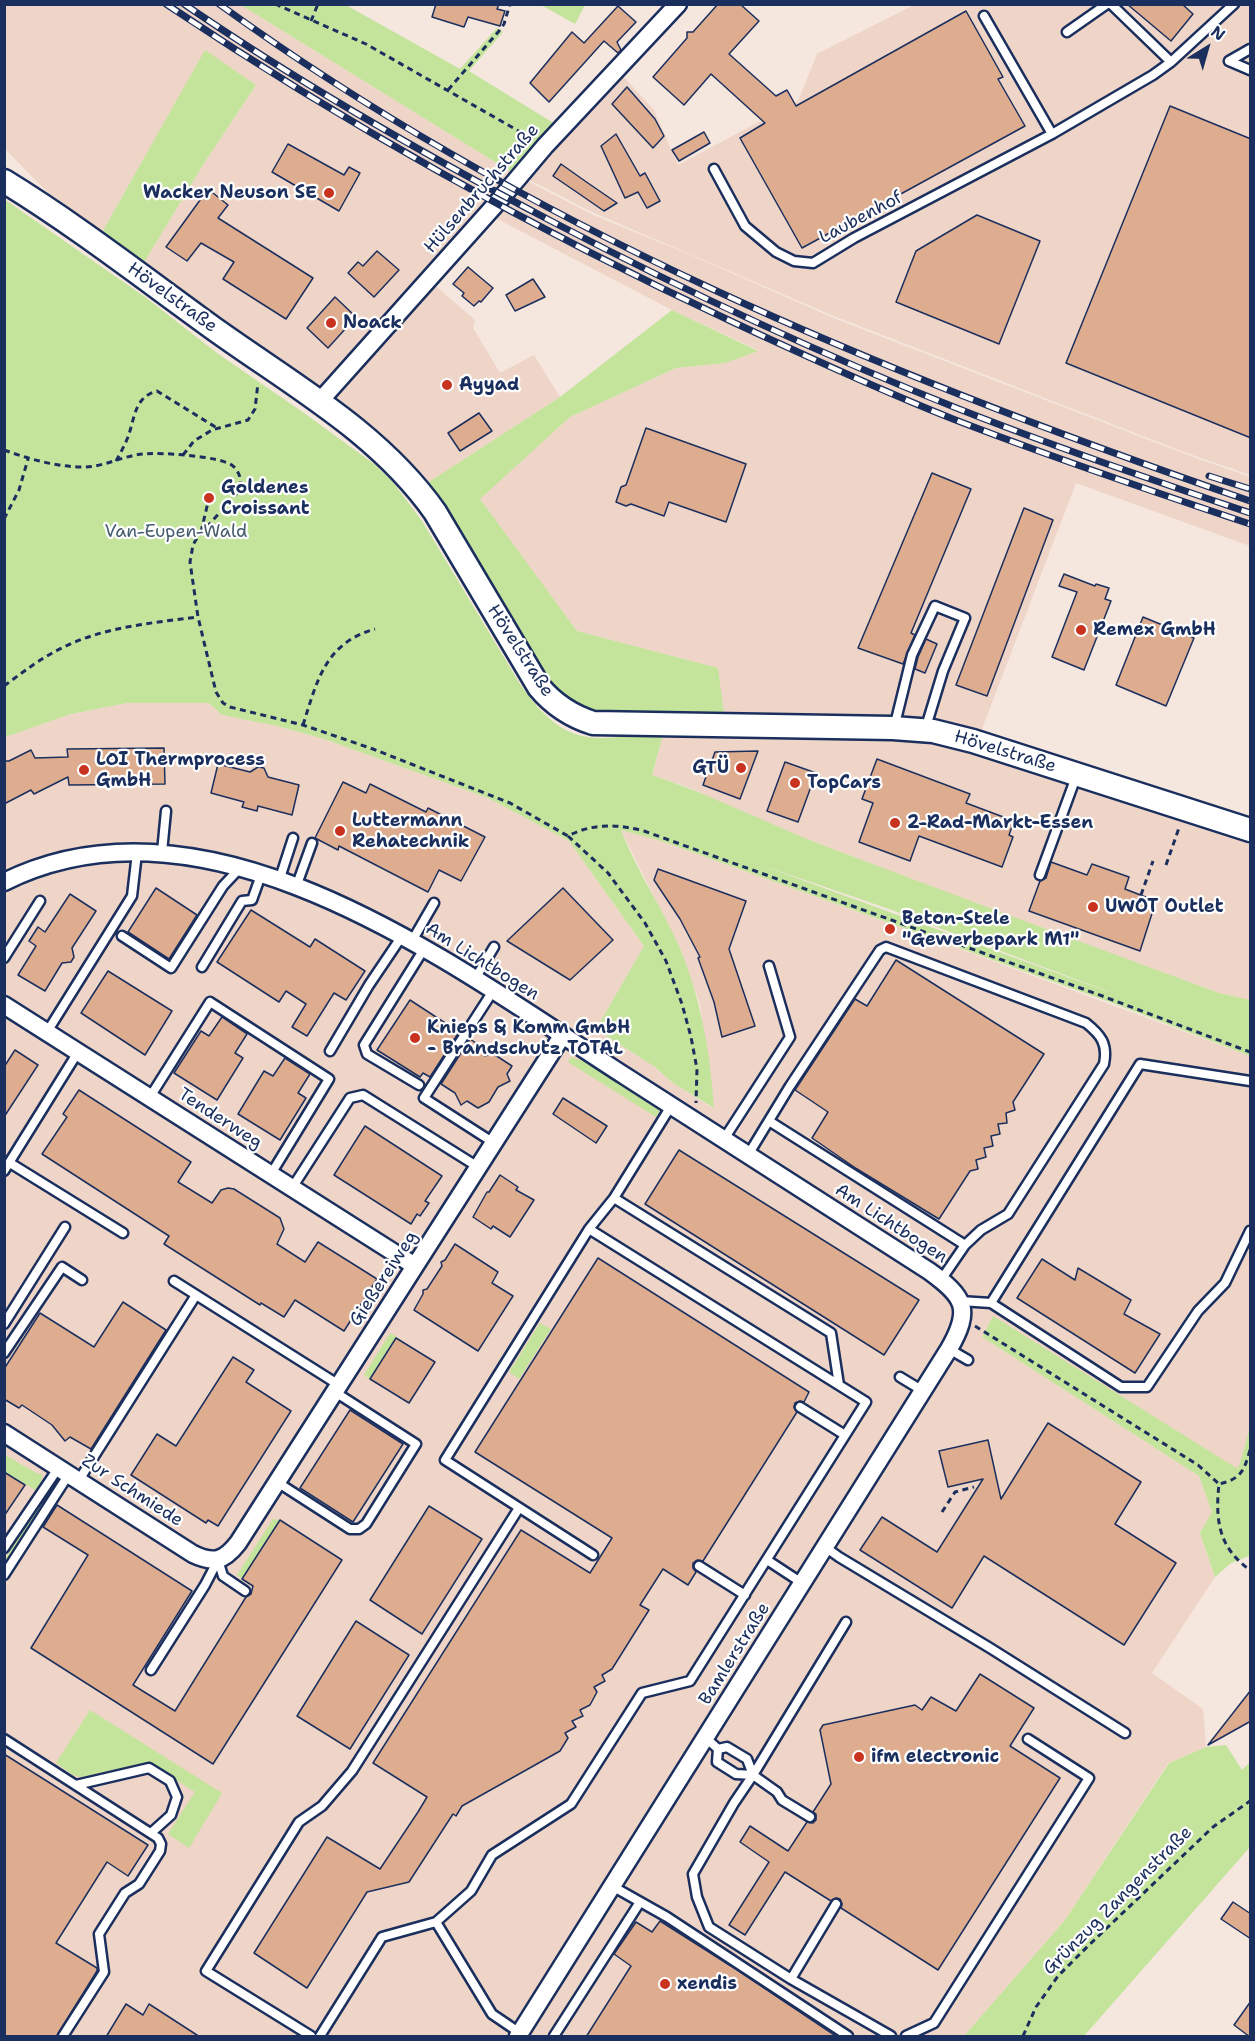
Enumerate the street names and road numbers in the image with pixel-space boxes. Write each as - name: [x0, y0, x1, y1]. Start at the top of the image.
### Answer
- street label: Hülsenbruchstraße: [420, 120, 544, 258]
- street label: Laubenhof: [816, 187, 906, 249]
- street label: Hövelstraße: [123, 258, 221, 338]
- street label: Hövelstraße: [482, 601, 558, 701]
- street label: Hövelstraße: [951, 726, 1059, 778]
- street label: Am Lichtbogen: [421, 918, 543, 1006]
- street label: Tenderweg: [174, 1084, 266, 1154]
- street label: Am Lichtbogen: [831, 1180, 951, 1268]
- street label: Gießereiweg: [345, 1227, 423, 1331]
- street label: Zur Schmiede: [77, 1450, 187, 1532]
- street label: Bamlerstraße: [695, 1599, 775, 1709]
- street label: Grünzug Zangenstraße: [1039, 1822, 1197, 1980]

